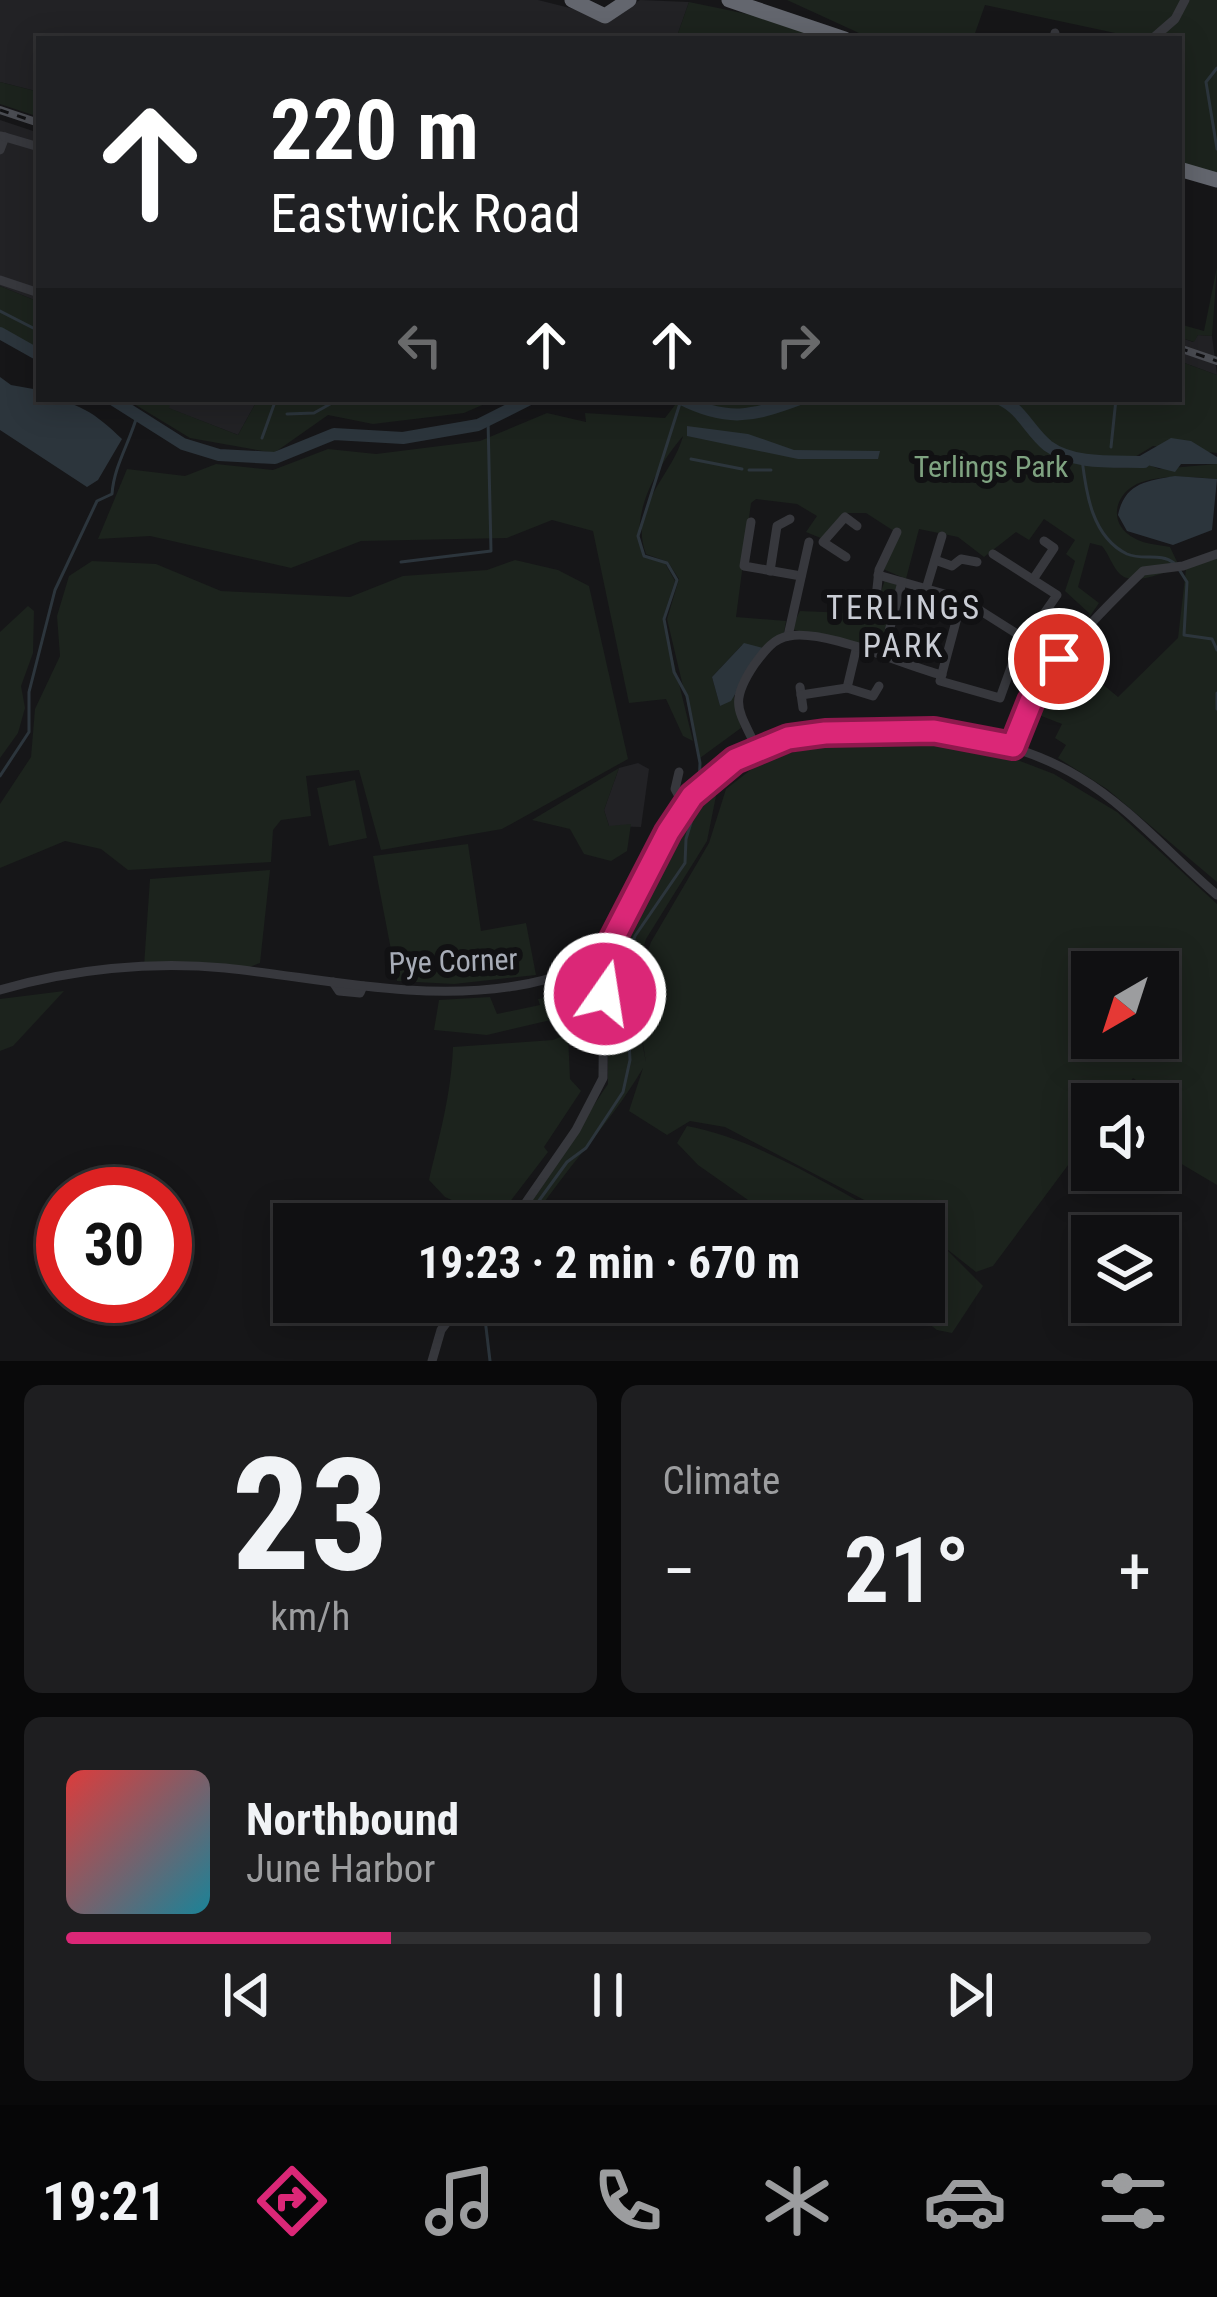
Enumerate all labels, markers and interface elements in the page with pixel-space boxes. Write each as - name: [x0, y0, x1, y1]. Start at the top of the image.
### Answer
- text: 220 m: [270, 81, 479, 180]
- icon: ahead: [72, 84, 228, 240]
- text: Eastwick Road: [270, 182, 581, 245]
- icon: left: [387, 312, 453, 378]
- icon: ahead: [513, 312, 579, 378]
- icon: ahead: [639, 312, 705, 378]
- icon: right: [765, 312, 831, 378]
- park label: Terlings Park: [914, 449, 1069, 484]
- district label: TERLINGS PARK: [826, 588, 982, 665]
- pin: [1008, 608, 1110, 710]
- icon: arrive: [1026, 626, 1092, 692]
- position arrow: [542, 931, 668, 1057]
- street label: Pye Corner: [388, 941, 518, 981]
- north arrow: [1071, 951, 1179, 1059]
- map controls: [1071, 951, 1179, 1323]
- button: sound: [1071, 1083, 1179, 1191]
- speed limit sign: 30: [36, 1167, 192, 1323]
- button: layers: [1071, 1215, 1179, 1323]
- text: 19:23 · 2 min · 670 m: [418, 1236, 800, 1289]
- text: 23: [231, 1424, 389, 1607]
- text: Climate: [663, 1458, 780, 1504]
- text: 21°: [844, 1519, 970, 1624]
- text: −: [663, 1533, 696, 1610]
- text: +: [1118, 1533, 1151, 1610]
- text: km/h: [270, 1594, 350, 1640]
- text: Northbound: [246, 1793, 459, 1846]
- text: June Harbor: [246, 1846, 435, 1892]
- icon: previous: [214, 1962, 280, 2028]
- icon: pause: [575, 1962, 641, 2028]
- icon: next: [937, 1962, 1003, 2028]
- icon: directions: [250, 2159, 334, 2243]
- icon: music: [418, 2159, 502, 2243]
- icon: phone: [586, 2159, 670, 2243]
- icon: climate: [755, 2159, 839, 2243]
- icon: car: [923, 2159, 1007, 2243]
- icon: filters: [1091, 2159, 1175, 2243]
- text: 19:21: [42, 2170, 166, 2233]

